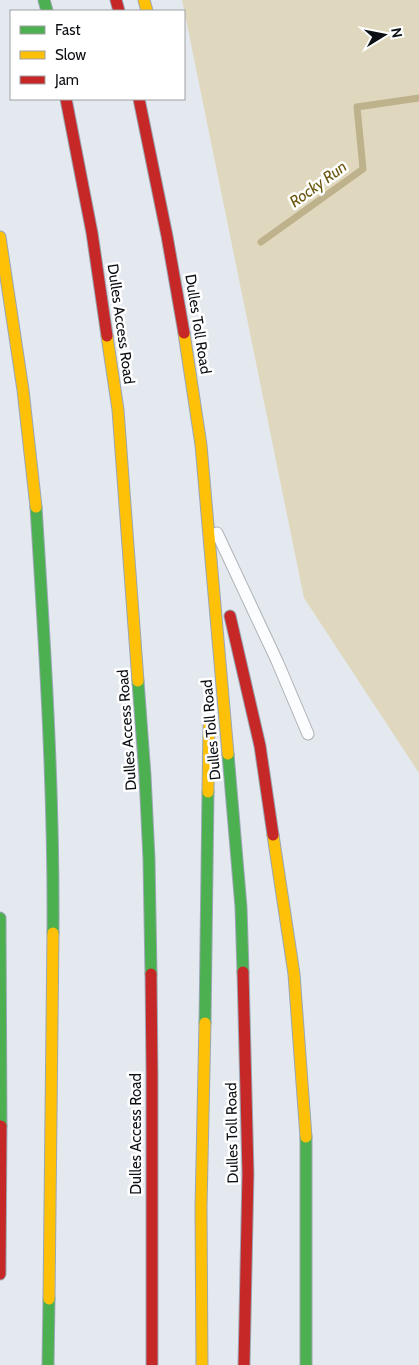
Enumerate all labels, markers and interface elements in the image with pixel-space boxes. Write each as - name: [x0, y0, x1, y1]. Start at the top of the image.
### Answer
- legend: [10, 10, 185, 100]
- north arrow: [359, 10, 409, 60]
- text: Fast: [55, 21, 80, 39]
- text: N: [387, 26, 407, 39]
- text: Slow: [55, 46, 86, 64]
- text: Jam: [54, 71, 79, 89]
- water label: Rocky Run: [286, 157, 350, 211]
- street label: Dulles Access Road: [104, 263, 138, 385]
- street label: Dulles Toll Road: [181, 273, 215, 375]
- street label: Dulles Access Road: [114, 669, 140, 791]
- street label: Dulles Toll Road: [198, 679, 224, 781]
- street label: Dulles Access Road: [127, 1073, 145, 1195]
- street label: Dulles Toll Road: [222, 1082, 242, 1184]

